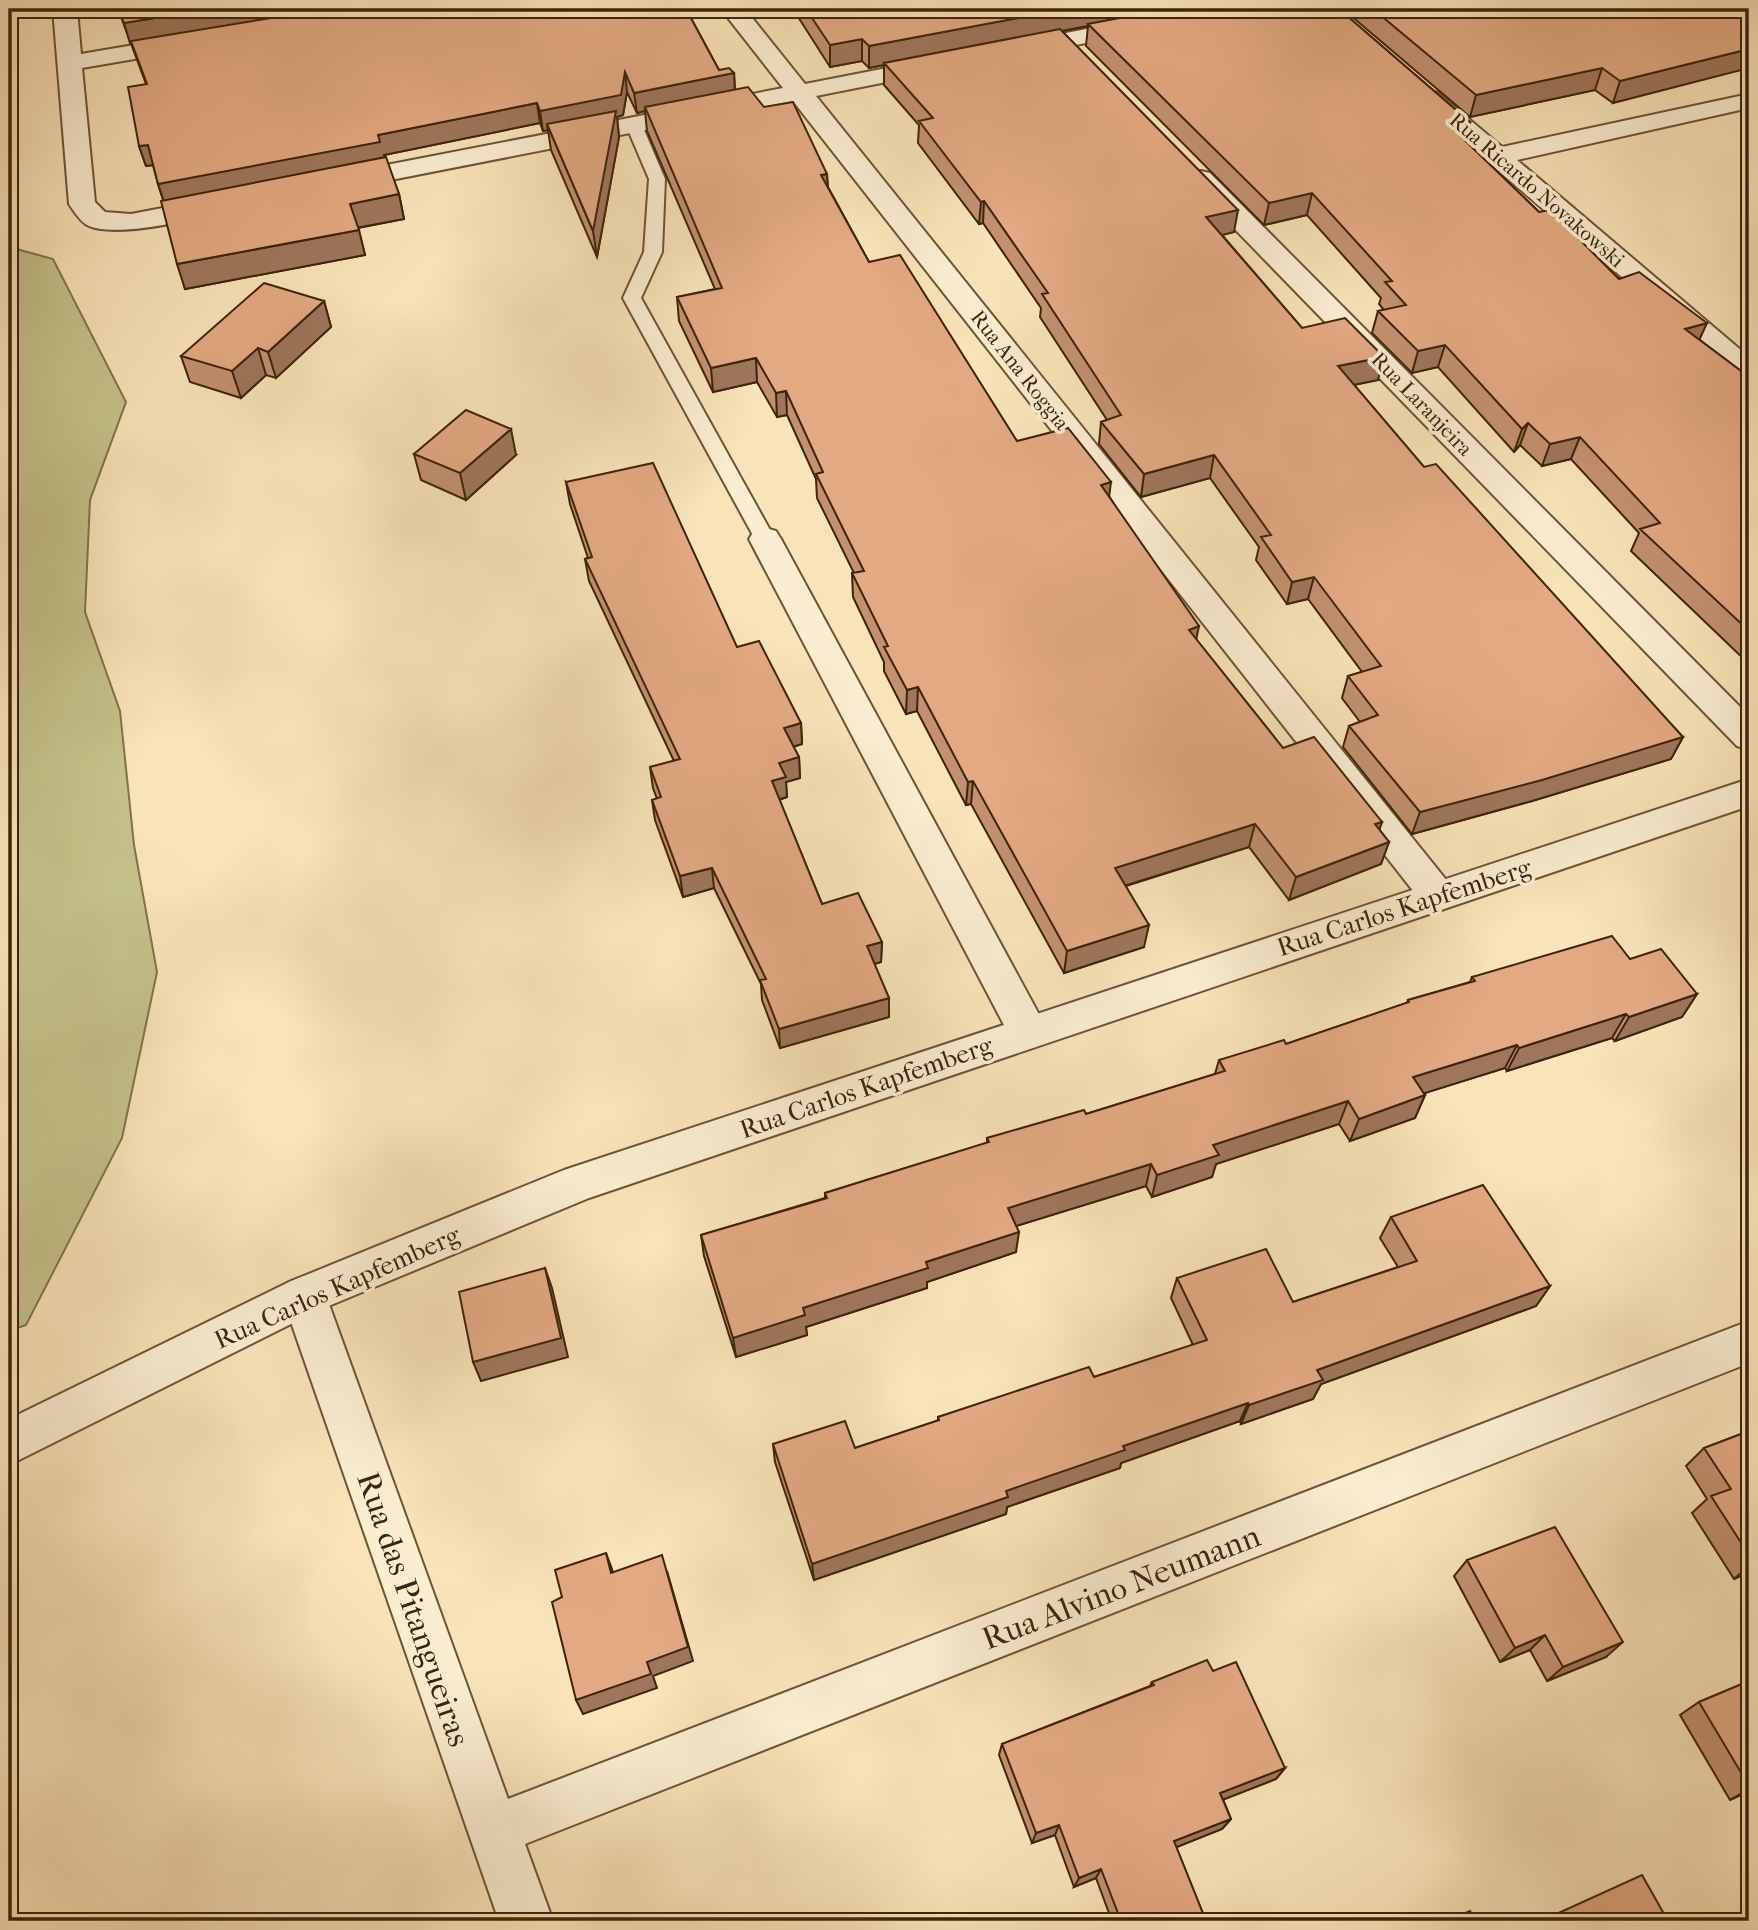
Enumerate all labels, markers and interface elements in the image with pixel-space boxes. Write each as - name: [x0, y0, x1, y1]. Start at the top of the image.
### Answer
- street label: Rua Ricardo Novakowski: [1445, 108, 1629, 272]
- street label: Rua Ana Roggia: [966, 305, 1074, 435]
- street label: Rua Laranjeira: [1367, 347, 1478, 461]
- street label: Rua Carlos Kapfemberg: [1273, 851, 1536, 963]
- street label: Rua Carlos Kapfemberg: [736, 1029, 998, 1145]
- street label: Rua Carlos Kapfemberg: [210, 1219, 466, 1356]
- street label: Rua das Pitangueiras: [349, 1467, 478, 1751]
- street label: Rua Alvino Neumann: [977, 1517, 1266, 1658]

